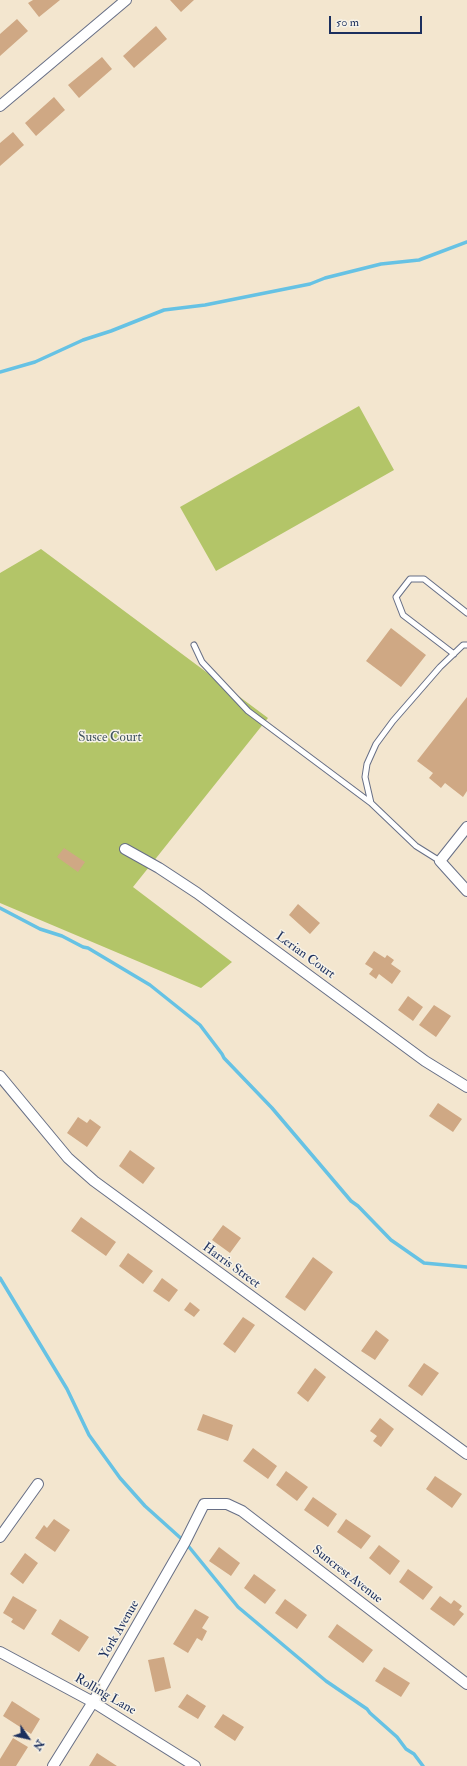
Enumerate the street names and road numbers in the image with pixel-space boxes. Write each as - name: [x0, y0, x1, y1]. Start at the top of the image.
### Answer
- street label: Lerian Court: [272, 929, 338, 983]
- street label: Harris Street: [199, 1240, 263, 1292]
- street label: Suncrest Avenue: [309, 1543, 385, 1607]
- street label: York Avenue: [97, 1598, 143, 1662]
- street label: Rolling Lane: [72, 1671, 138, 1719]

